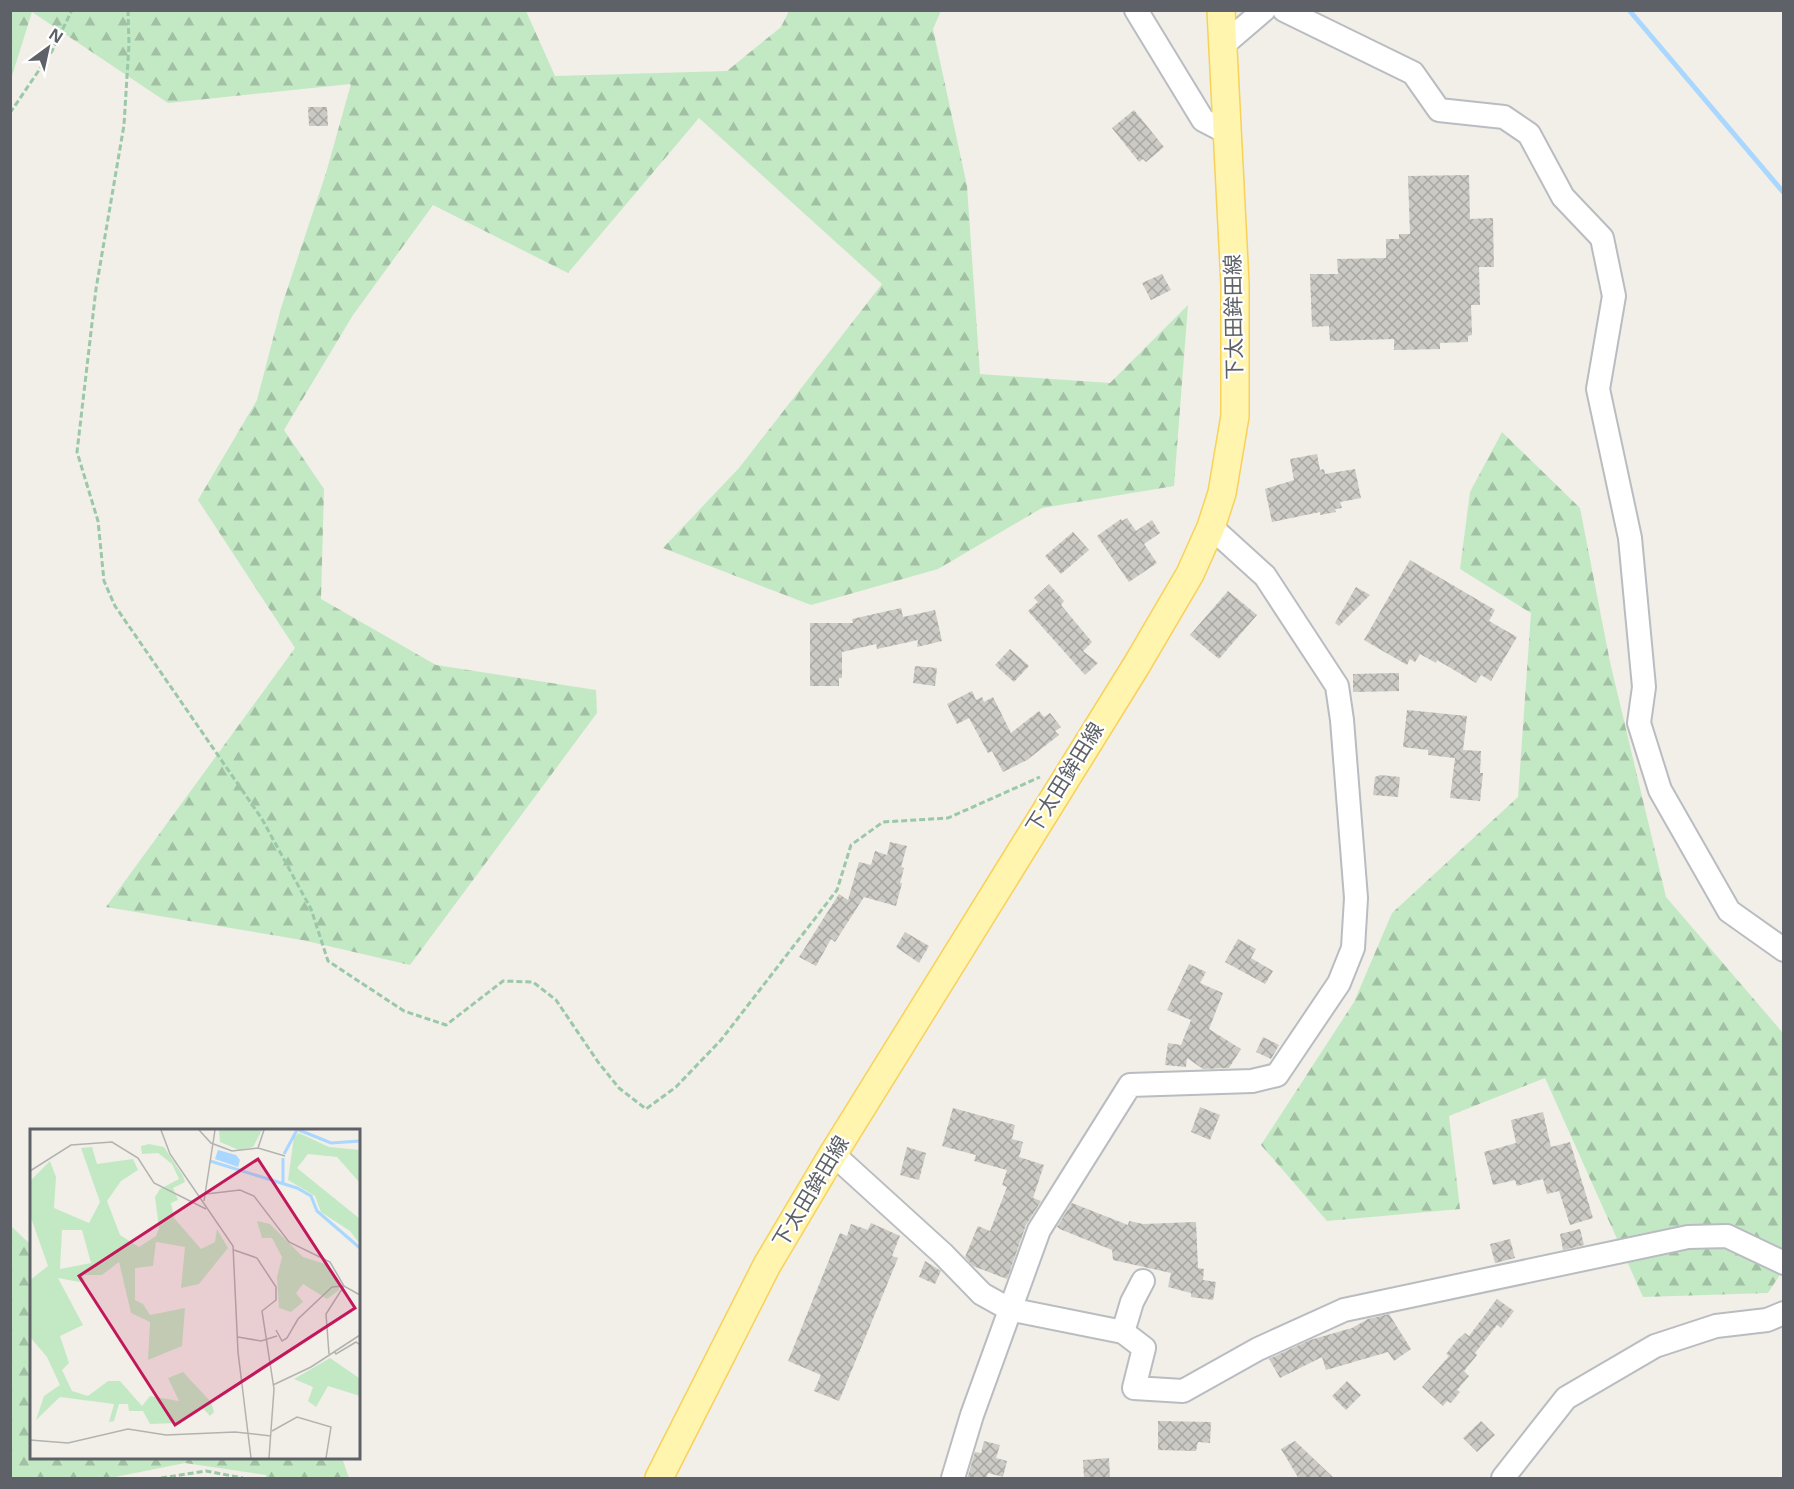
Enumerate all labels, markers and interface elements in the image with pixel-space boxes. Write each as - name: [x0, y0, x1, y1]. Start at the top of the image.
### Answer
- north arrow: [18, 18, 78, 78]
- text: N: [45, 23, 68, 48]
- street label: 下太田鉾田線: [1218, 254, 1248, 380]
- street label: 下太田鉾田線: [1019, 717, 1109, 838]
- inset map: [30, 1129, 360, 1459]
- street label: 下太田鉾田線: [766, 1130, 855, 1253]

